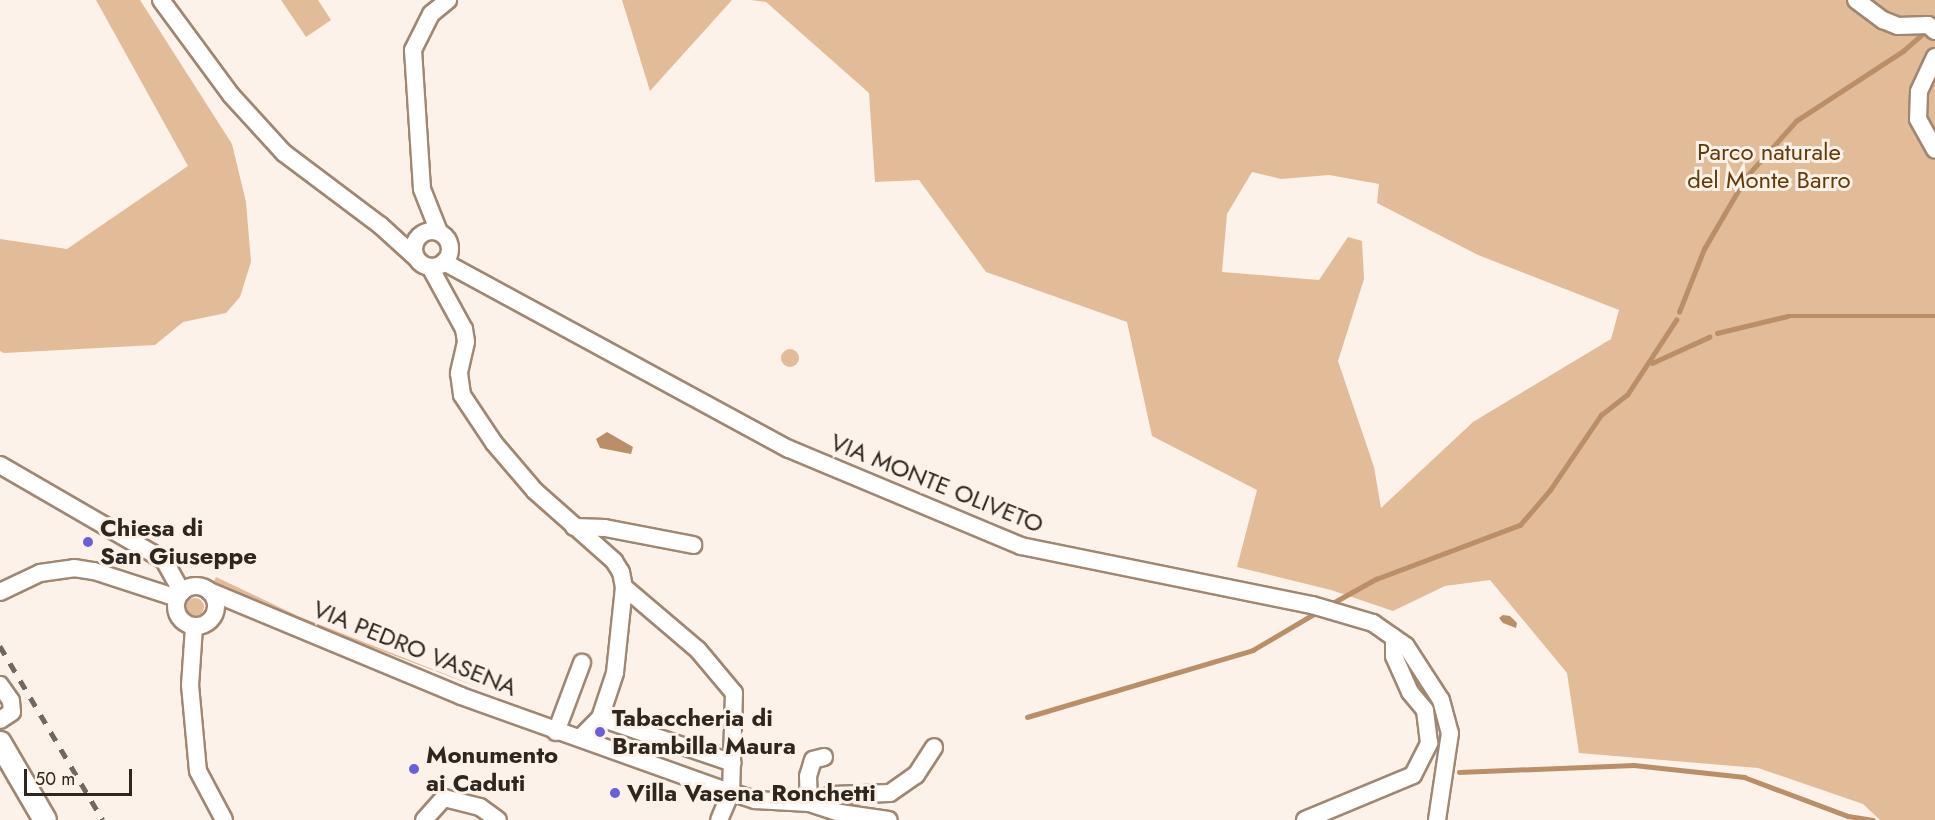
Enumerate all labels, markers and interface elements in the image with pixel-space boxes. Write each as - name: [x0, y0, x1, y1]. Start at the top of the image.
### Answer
- park label: Parco naturale del Monte Barro: [1687, 138, 1851, 194]
- street label: VIA MONTE OLIVETO: [826, 427, 1048, 539]
- place label: Chiesa di San Giuseppe: [100, 514, 257, 570]
- marker: Chiesa di San Giuseppe: [81, 535, 95, 549]
- street label: VIA PEDRO VASENA: [309, 594, 521, 702]
- place label: Tabaccheria di Brambilla Maura: [612, 704, 796, 760]
- marker: Tabaccheria di Brambilla Maura: [593, 725, 607, 739]
- place label: Monumento ai Caduti: [426, 741, 558, 797]
- scale bar: [27, 757, 135, 795]
- marker: Monumento ai Caduti: [407, 762, 421, 776]
- text: 50 m: [35, 766, 75, 792]
- place label: Villa Vasena Ronchetti: [627, 779, 876, 807]
- marker: Villa Vasena Ronchetti: [608, 786, 622, 800]

